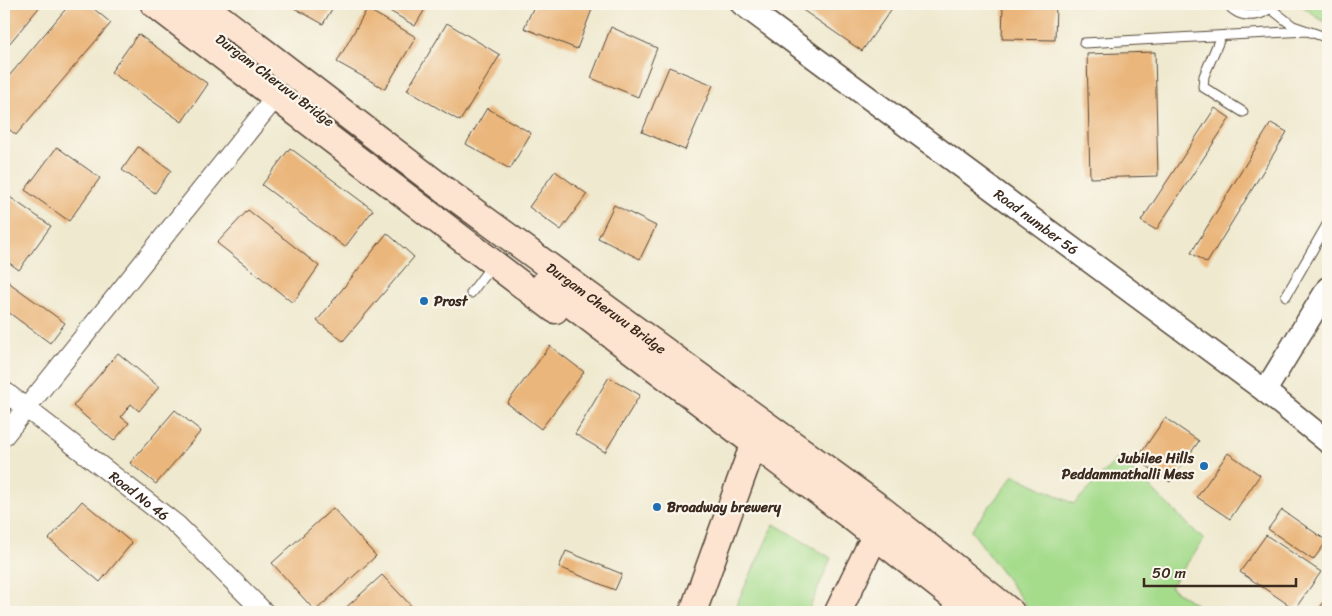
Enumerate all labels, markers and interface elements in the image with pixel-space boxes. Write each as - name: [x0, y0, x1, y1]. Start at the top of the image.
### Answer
- street label: Durgam Cheruvu Bridge: [210, 27, 340, 134]
- street label: Road number 56: [988, 182, 1084, 262]
- street label: Durgam Cheruvu Bridge: [541, 256, 672, 361]
- place label: Prost: [434, 289, 469, 314]
- marker: Prost: [418, 295, 430, 307]
- place label: Jubilee Hills Peddammathalli Mess: [1062, 446, 1195, 487]
- marker: Jubilee Hills Peddammathalli Mess: [1198, 460, 1210, 472]
- street label: Road No 46: [103, 465, 175, 528]
- place label: Broadway brewery: [667, 495, 782, 520]
- marker: Broadway brewery: [651, 501, 663, 513]
- scale bar: [1144, 556, 1297, 588]
- text: 50 m: [1152, 560, 1187, 586]

